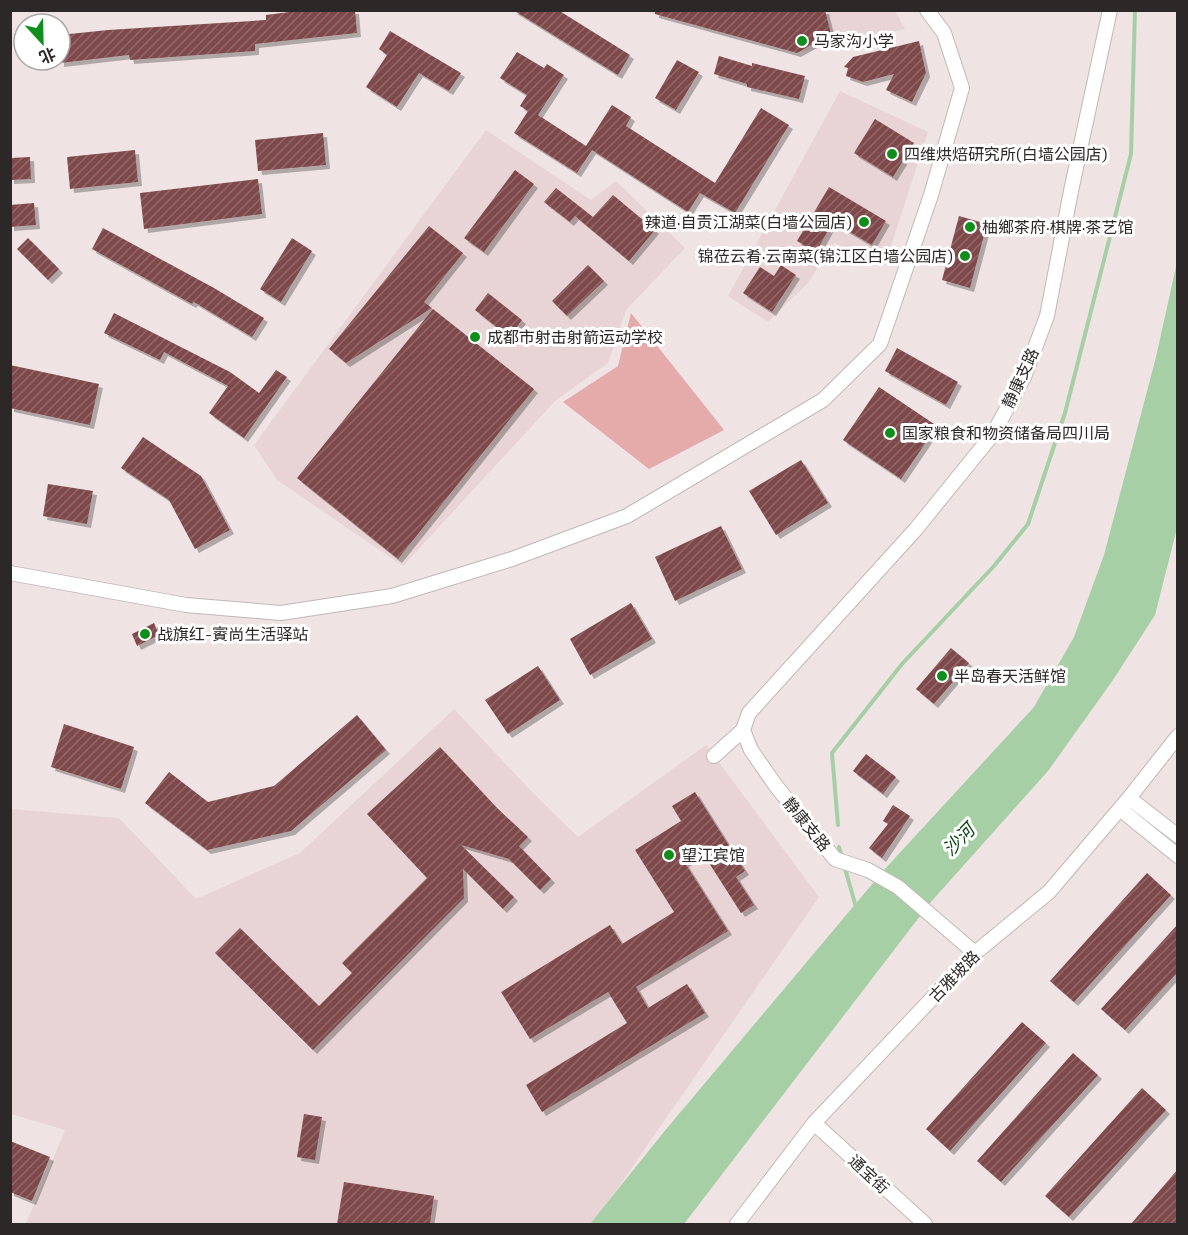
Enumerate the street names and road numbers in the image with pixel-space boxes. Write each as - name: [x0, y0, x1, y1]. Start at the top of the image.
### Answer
- street label: 静康支路: [997, 345, 1042, 411]
- street label: 静康支路: [780, 793, 835, 855]
- street label: 古雅坡路: [925, 946, 983, 1005]
- street label: 通宝街: [845, 1150, 893, 1197]

